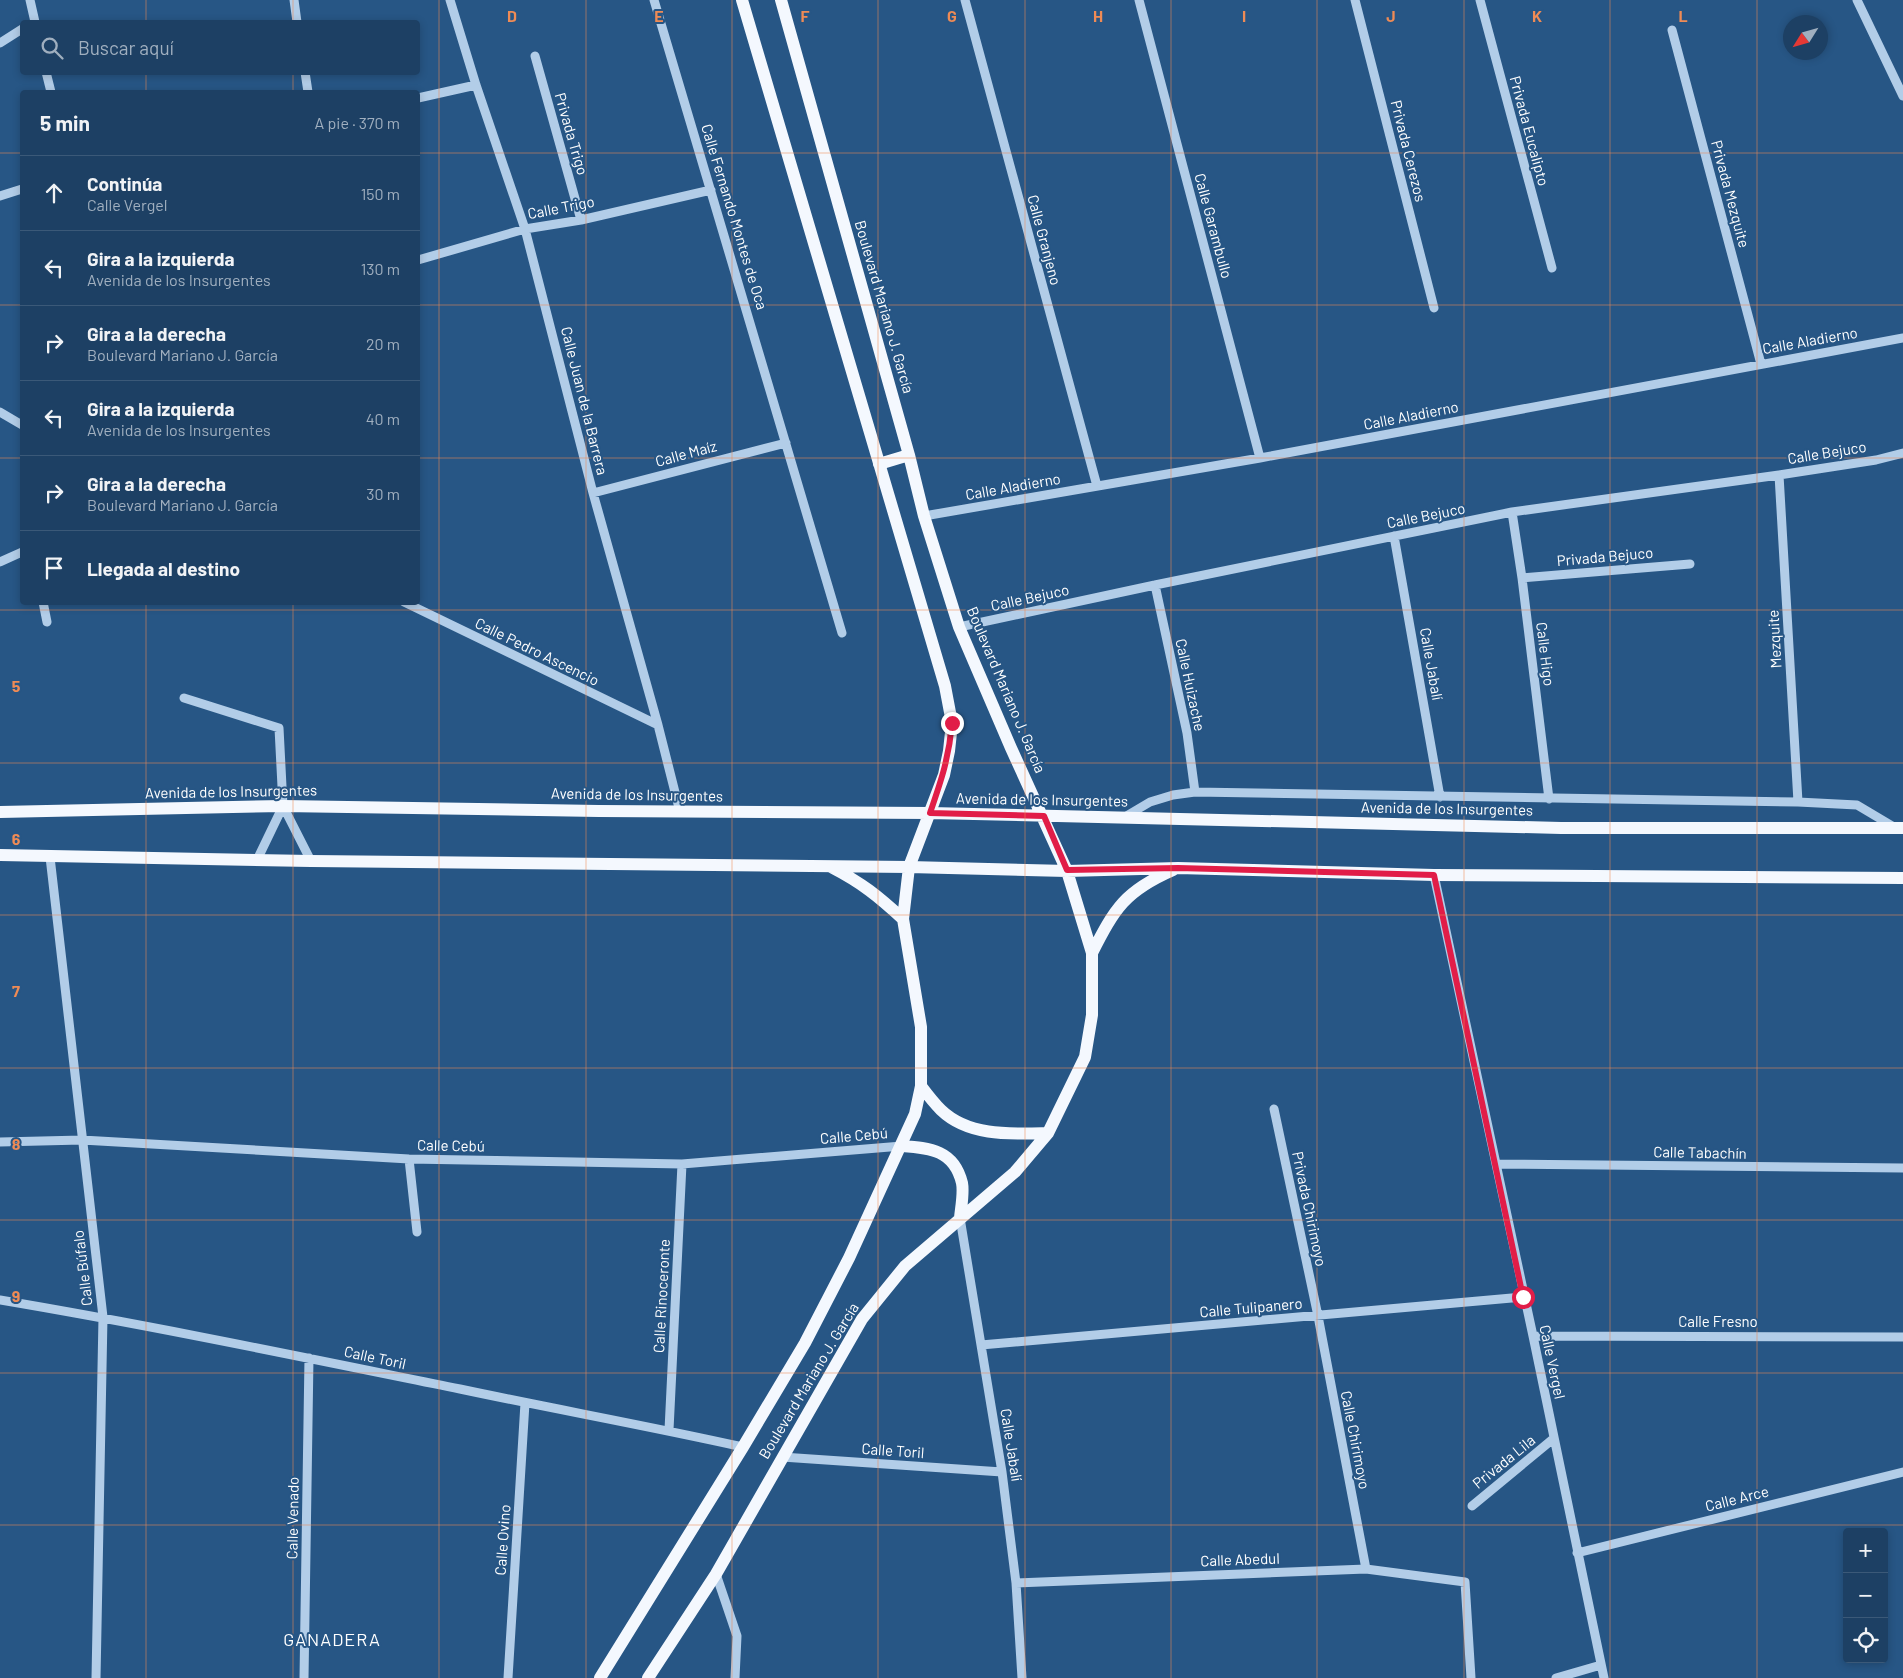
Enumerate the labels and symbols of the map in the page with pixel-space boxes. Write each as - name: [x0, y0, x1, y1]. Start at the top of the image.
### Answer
- text: D: [507, 6, 517, 25]
- text: E: [654, 6, 664, 25]
- text: F: [801, 6, 810, 25]
- text: G: [947, 6, 957, 25]
- text: H: [1093, 6, 1103, 25]
- text: I: [1242, 6, 1246, 25]
- text: J: [1386, 6, 1396, 25]
- text: K: [1532, 6, 1542, 25]
- text: L: [1678, 6, 1688, 25]
- north arrow: [1783, 15, 1828, 60]
- street label: Privada Eucalipto: [1507, 74, 1553, 188]
- street label: Privada Trigo: [552, 90, 592, 177]
- street label: Privada Cerezos: [1388, 98, 1430, 203]
- street label: Calle Fernando Montes de Oca: [698, 122, 772, 312]
- street label: Privada Mezquite: [1708, 138, 1754, 249]
- street label: Calle Garambullo: [1191, 171, 1237, 280]
- street label: Calle Trigo: [526, 192, 596, 222]
- street label: Calle Granjeno: [1024, 193, 1066, 287]
- street label: Boulevard Mariano J. García: [852, 218, 918, 395]
- street label: Calle Aladierno: [1761, 323, 1859, 357]
- street label: Calle Juan de la Barrera: [558, 325, 612, 477]
- street label: Calle Aladierno: [1362, 397, 1460, 433]
- street label: Calle Maíz: [653, 436, 719, 470]
- street label: Calle Bejuco: [1786, 437, 1868, 467]
- street label: Calle Aladierno: [964, 469, 1062, 503]
- street label: Calle Bejuco: [1385, 499, 1467, 531]
- street label: Privada Bejuco: [1556, 543, 1654, 569]
- street label: Calle Bejuco: [989, 580, 1071, 614]
- street label: Boulevard Mariano J. García: [964, 604, 1050, 775]
- street label: Mezquite: [1763, 609, 1785, 669]
- street label: Calle Pedro Ascencio: [472, 613, 602, 689]
- street label: Calle Higo: [1533, 621, 1559, 687]
- street label: Calle Jabalí: [1417, 626, 1447, 702]
- street label: Calle Huizache: [1172, 637, 1210, 733]
- text: 5: [12, 676, 21, 695]
- route end: [941, 712, 964, 735]
- street label: Avenida de los Insurgentes: [145, 780, 317, 802]
- street label: Avenida de los Insurgentes: [551, 783, 723, 805]
- street label: Avenida de los Insurgentes: [956, 788, 1128, 810]
- street label: Avenida de los Insurgentes: [1361, 797, 1533, 819]
- text: 6: [12, 829, 21, 848]
- text: 7: [12, 981, 20, 1000]
- street label: Calle Cebú: [819, 1123, 889, 1147]
- text: 8: [12, 1134, 21, 1153]
- street label: Calle Cebú: [417, 1135, 485, 1155]
- street label: Calle Tabachín: [1653, 1142, 1747, 1162]
- street label: Privada Chirimoyo: [1289, 1150, 1331, 1268]
- street label: Calle Búfalo: [68, 1229, 96, 1307]
- street label: Calle Rinoceronte: [649, 1238, 673, 1354]
- text: 9: [12, 1286, 20, 1305]
- route start: [1512, 1286, 1535, 1309]
- street label: Calle Tulipanero: [1199, 1294, 1303, 1320]
- street label: Boulevard Mariano J. García: [754, 1299, 862, 1462]
- street label: Calle Fresno: [1678, 1312, 1758, 1330]
- street label: Calle Vergel: [1536, 1323, 1570, 1401]
- street label: Calle Toril: [343, 1342, 408, 1372]
- street label: Calle Chirimoyo: [1338, 1389, 1374, 1491]
- street label: Calle Jabalí: [997, 1407, 1027, 1482]
- street label: Privada Lila: [1469, 1431, 1538, 1492]
- street label: Calle Toril: [861, 1439, 925, 1461]
- street label: Calle Venado: [282, 1476, 302, 1560]
- street label: Calle Arce: [1703, 1481, 1770, 1515]
- street label: Calle Ovino: [491, 1504, 513, 1576]
- street label: Calle Abedul: [1200, 1549, 1280, 1569]
- district label: GANADERA: [283, 1628, 381, 1650]

